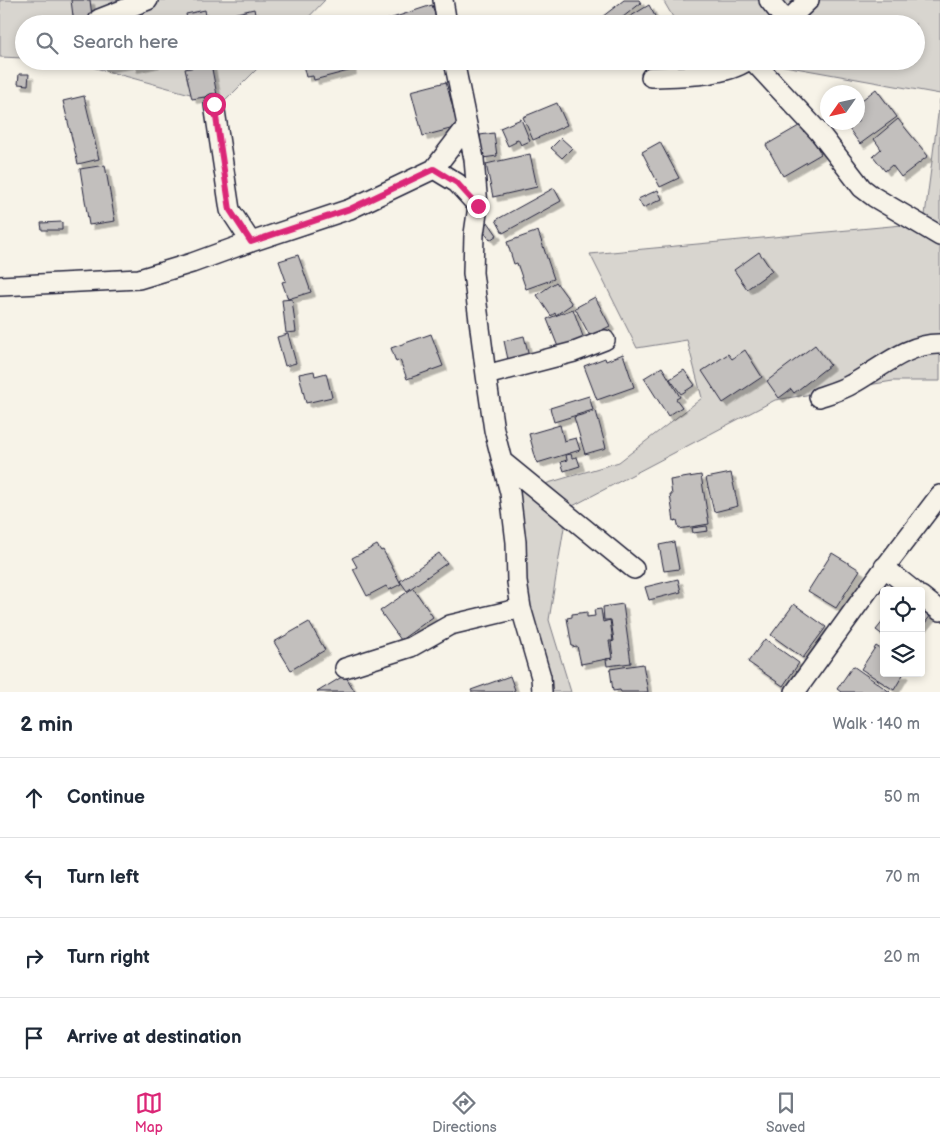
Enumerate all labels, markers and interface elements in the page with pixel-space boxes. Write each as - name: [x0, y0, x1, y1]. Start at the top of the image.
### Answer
- search box: [15, 15, 925, 70]
- icon: search: [33, 29, 61, 57]
- text: Search here: [73, 31, 178, 54]
- north arrow: [820, 85, 865, 130]
- route start: [203, 93, 226, 116]
- route end: [467, 195, 490, 218]
- map controls: [880, 587, 925, 677]
- button: locate: [880, 587, 925, 632]
- button: layers: [880, 632, 925, 677]
- text: 2 min: [20, 712, 73, 737]
- text: Walk · 140 m: [833, 715, 920, 734]
- icon: ahead: [20, 784, 48, 812]
- text: Continue: [67, 786, 145, 809]
- text: 50 m: [884, 788, 920, 807]
- icon: left: [20, 864, 48, 892]
- text: Turn left: [67, 866, 139, 889]
- text: 70 m: [885, 868, 920, 887]
- icon: right: [20, 944, 48, 972]
- text: Turn right: [67, 946, 150, 969]
- text: 20 m: [884, 948, 920, 967]
- icon: arrive: [20, 1024, 48, 1052]
- text: Arrive at destination: [67, 1026, 242, 1049]
- tab: Map: [135, 1089, 163, 1136]
- tab: Directions: [432, 1089, 497, 1136]
- tab: Saved: [766, 1089, 805, 1136]

